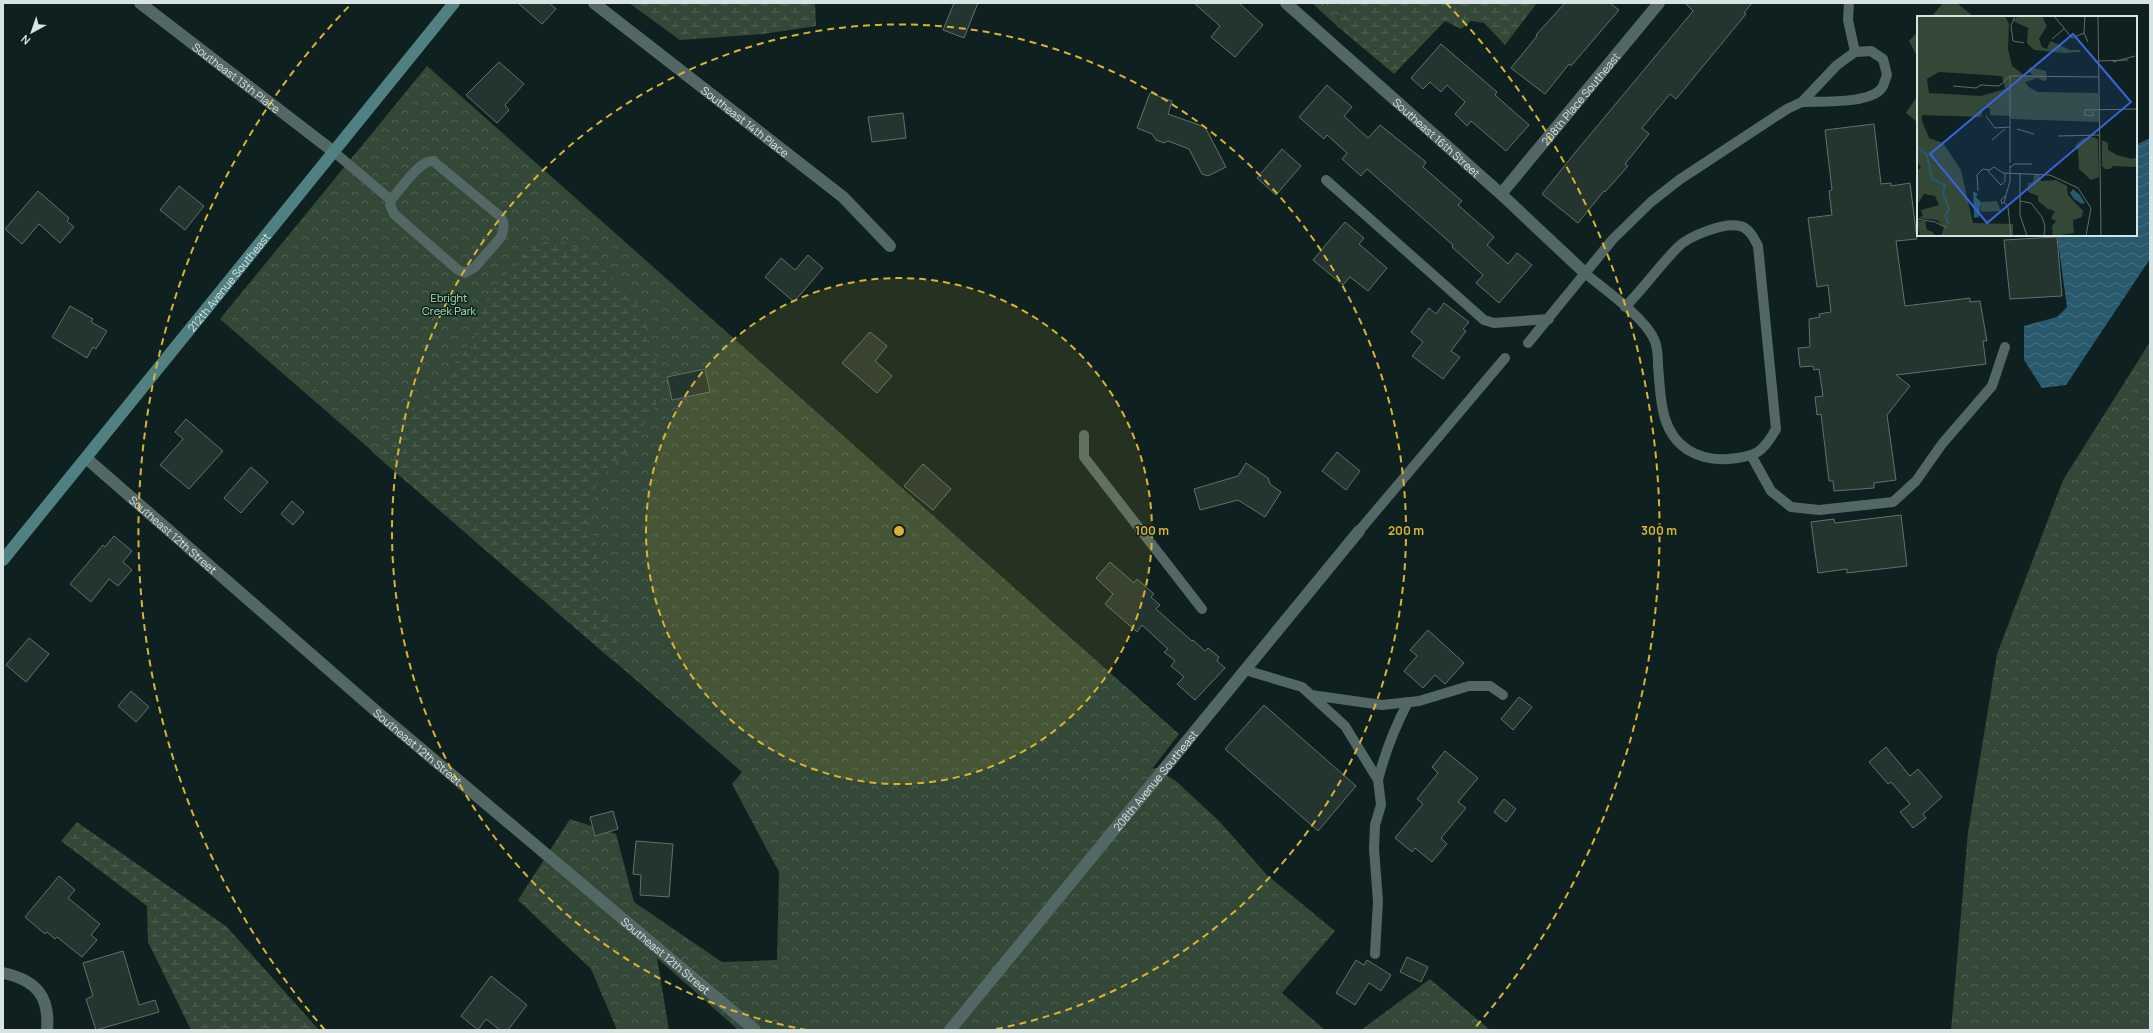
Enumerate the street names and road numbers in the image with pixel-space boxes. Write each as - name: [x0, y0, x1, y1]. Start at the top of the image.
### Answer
- street label: Southeast 13th Place: [190, 39, 284, 116]
- street label: 208th Place Southeast: [1537, 49, 1623, 148]
- street label: Southeast 14th Place: [699, 82, 793, 160]
- street label: Southeast 16th Street: [1390, 94, 1484, 180]
- street label: 212th Avenue Southeast: [184, 229, 273, 334]
- street label: Southeast 12th Street: [126, 492, 220, 577]
- street label: Southeast 12th Street: [371, 705, 466, 788]
- street label: 208th Avenue Southeast: [1109, 727, 1200, 834]
- street label: Southeast 12th Street: [619, 913, 714, 997]

